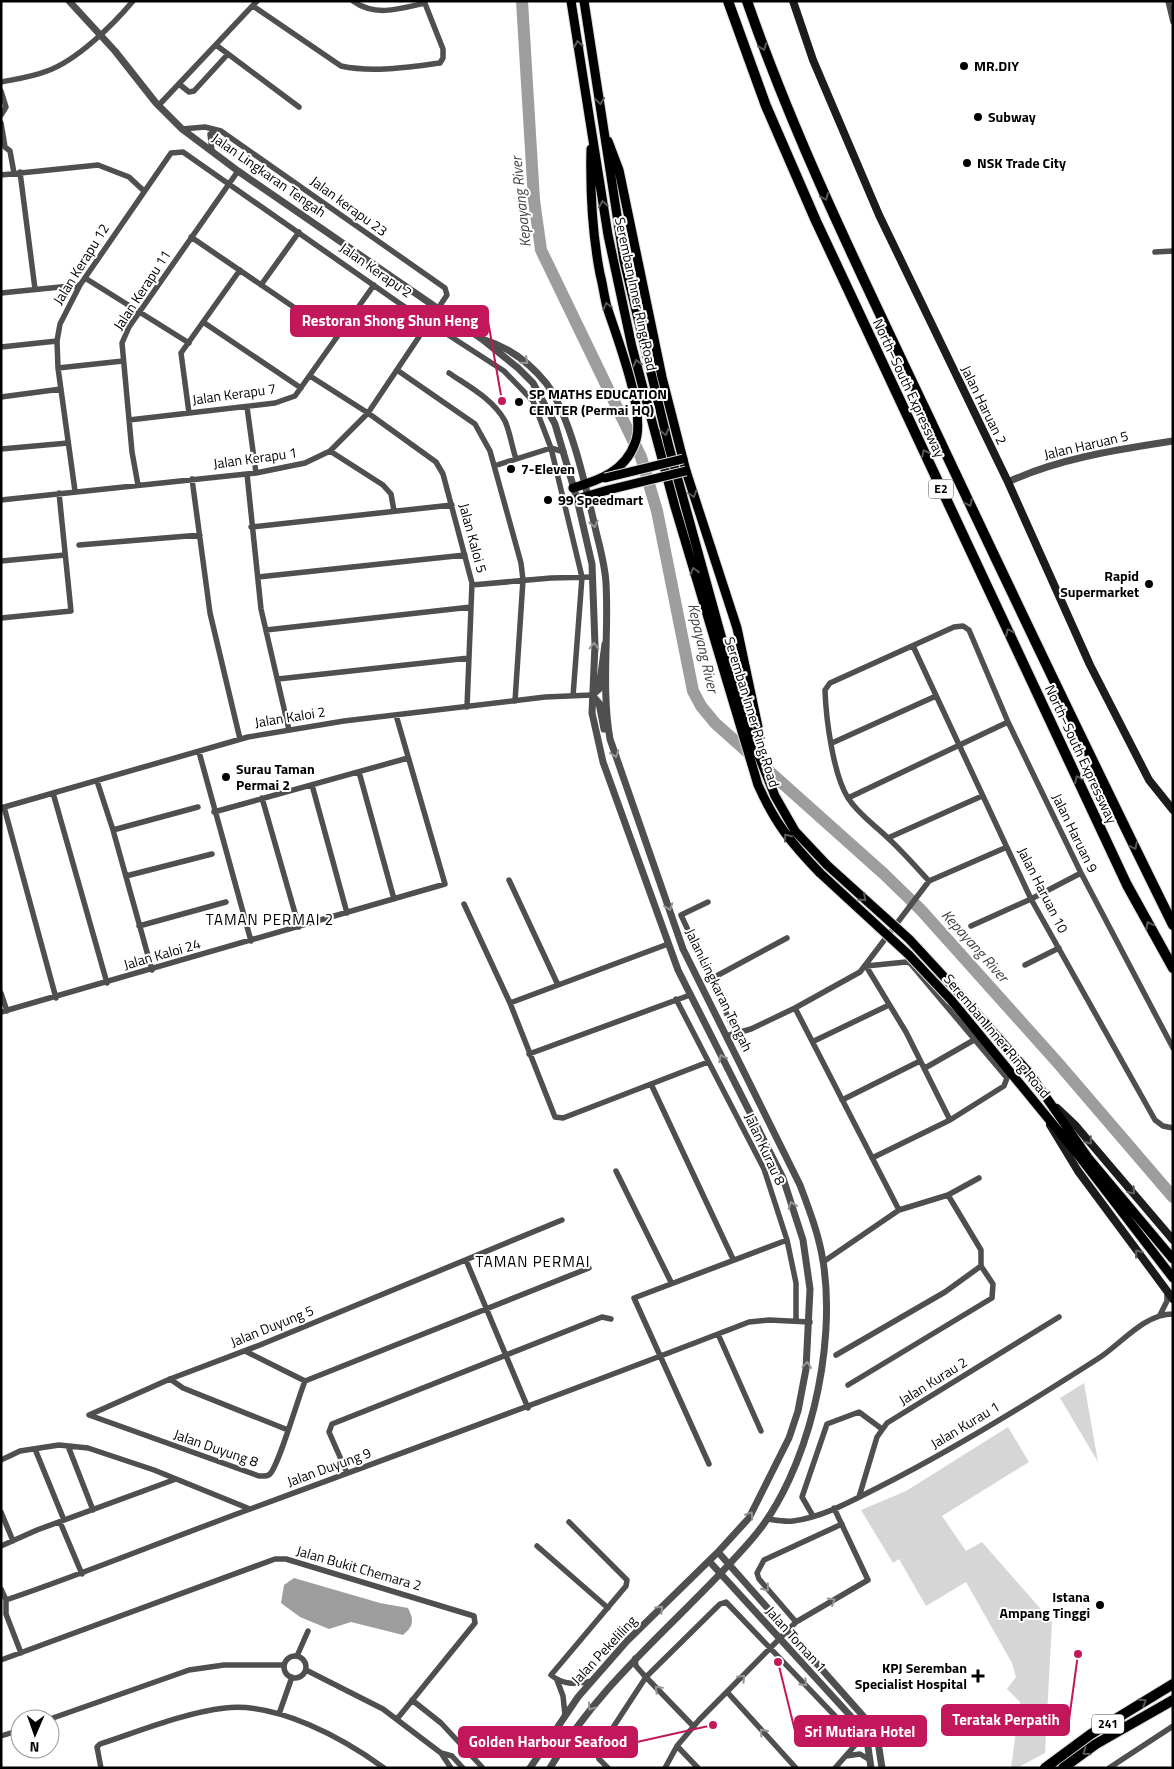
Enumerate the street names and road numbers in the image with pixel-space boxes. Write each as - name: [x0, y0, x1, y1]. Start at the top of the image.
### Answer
- street label: Jalan Lingkaran Tengah: [208, 127, 331, 222]
- street label: Jalan kerapu 23: [306, 170, 392, 241]
- street label: Seremban Inner Ring Road: [610, 215, 663, 373]
- street label: Jalan Kerapu 12: [47, 219, 114, 308]
- street label: Jalan Kerapu 2: [336, 237, 417, 302]
- street label: Jalan Kerapu 11: [108, 245, 175, 334]
- street label: North–South Expressway: [868, 315, 951, 461]
- street label: Jalan Haruan 2: [956, 361, 1013, 448]
- street label: Jalan Kerapu 7: [191, 377, 277, 410]
- street label: Jalan Haruan 5: [1042, 425, 1130, 464]
- street label: Jalan Kerapu 1: [212, 441, 298, 474]
- road number: E2: [928, 479, 954, 498]
- street label: Jalan Kaloi 5: [454, 501, 493, 575]
- street label: Seremban Inner Ring Road: [720, 634, 785, 790]
- street label: North–South Expressway: [1040, 681, 1123, 827]
- street label: Jalan Kaloi 2: [253, 701, 327, 732]
- street label: Jalan Haruan 9: [1047, 789, 1104, 876]
- street label: Jalan Haruan 10: [1013, 843, 1074, 937]
- street label: Jalan Lingkaran Tengah: [680, 925, 758, 1055]
- street label: Jalan Kaloi 24: [121, 932, 203, 975]
- street label: Seremban Inner Ring Road: [939, 969, 1056, 1102]
- street label: Jalan Kurau 8: [740, 1109, 791, 1188]
- street label: Jalan Duyung 5: [227, 1299, 317, 1352]
- street label: Jalan Kurau 2: [894, 1351, 971, 1410]
- street label: Jalan Kurau 1: [926, 1396, 1003, 1453]
- street label: Jalan Duyung 8: [171, 1423, 261, 1472]
- street label: Jalan Duyung 9: [284, 1442, 374, 1491]
- street label: Jalan Bukit Chemara 2: [294, 1540, 424, 1595]
- street label: Jalan Toman 1: [761, 1601, 832, 1676]
- street label: Jalan Pekeliling: [566, 1610, 641, 1689]
- road number: 241: [1092, 1715, 1124, 1734]

